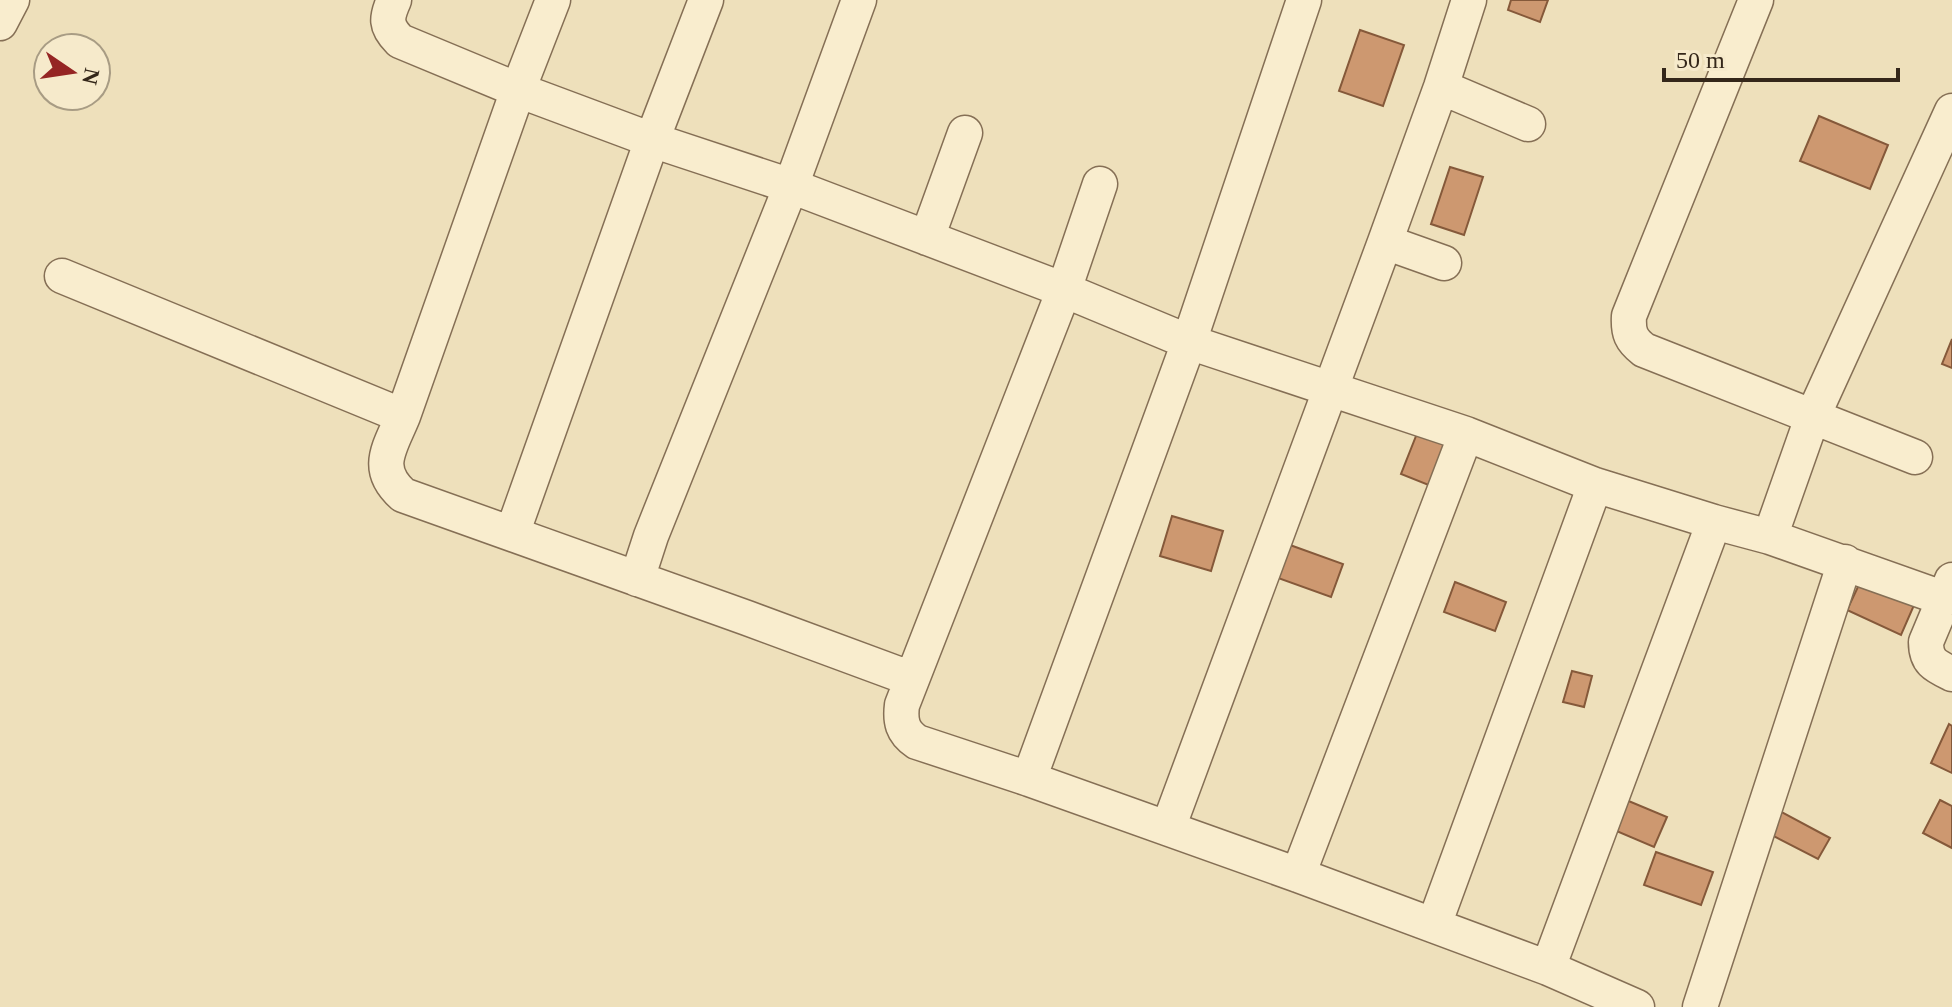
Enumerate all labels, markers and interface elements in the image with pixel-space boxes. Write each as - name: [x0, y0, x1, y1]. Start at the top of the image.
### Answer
- north arrow: [32, 32, 112, 112]
- scale bar: [1664, 32, 1898, 82]
- text: 50 m: [1676, 47, 1725, 73]
- text: N: [77, 66, 105, 87]

